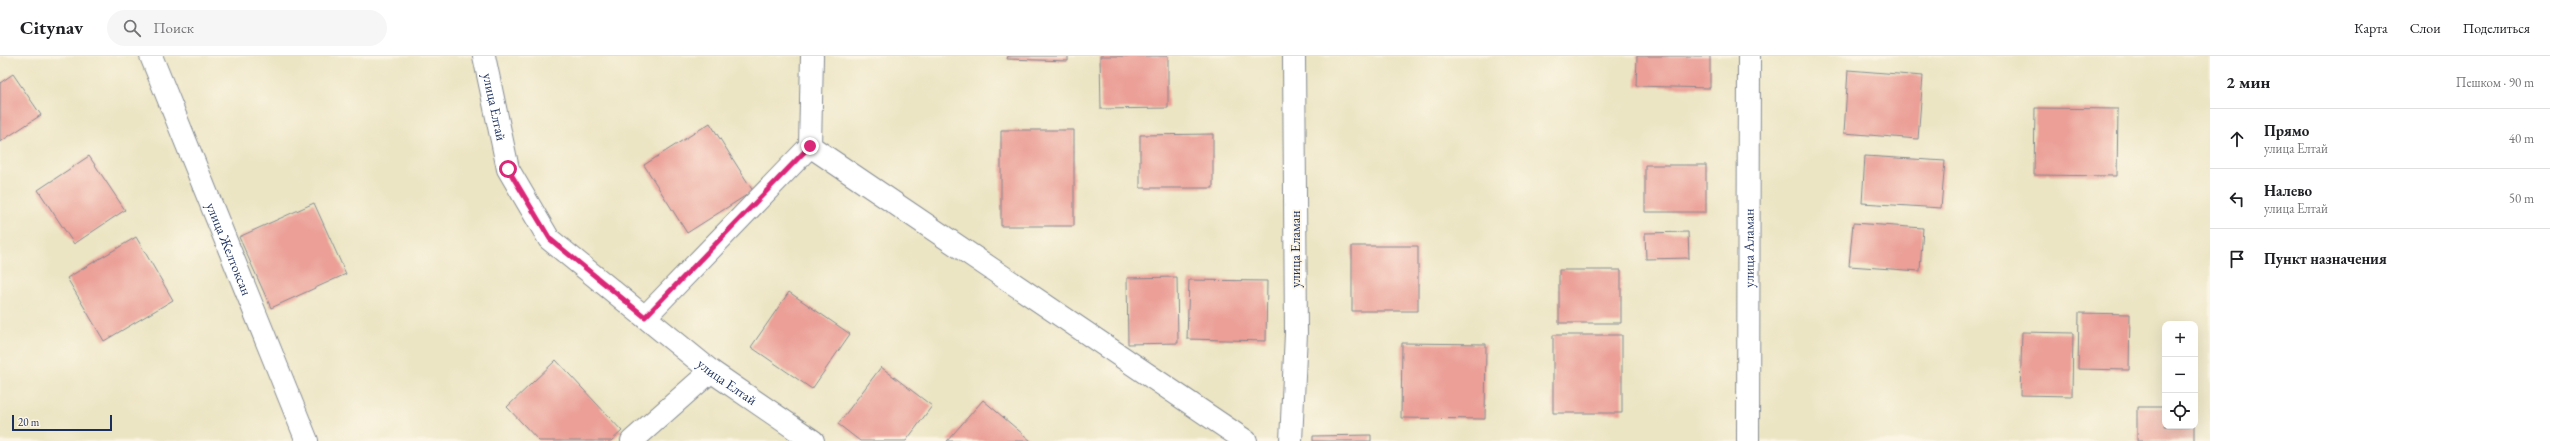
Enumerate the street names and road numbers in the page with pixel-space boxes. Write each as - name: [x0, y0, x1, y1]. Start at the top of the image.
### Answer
- street label: улица Елтай: [479, 71, 511, 143]
- street label: улица Желтоксан: [202, 200, 256, 298]
- street label: улица Аламан: [1739, 208, 1758, 288]
- street label: улица Еламан: [1286, 210, 1304, 288]
- street label: улица Елтай: [694, 354, 761, 409]

